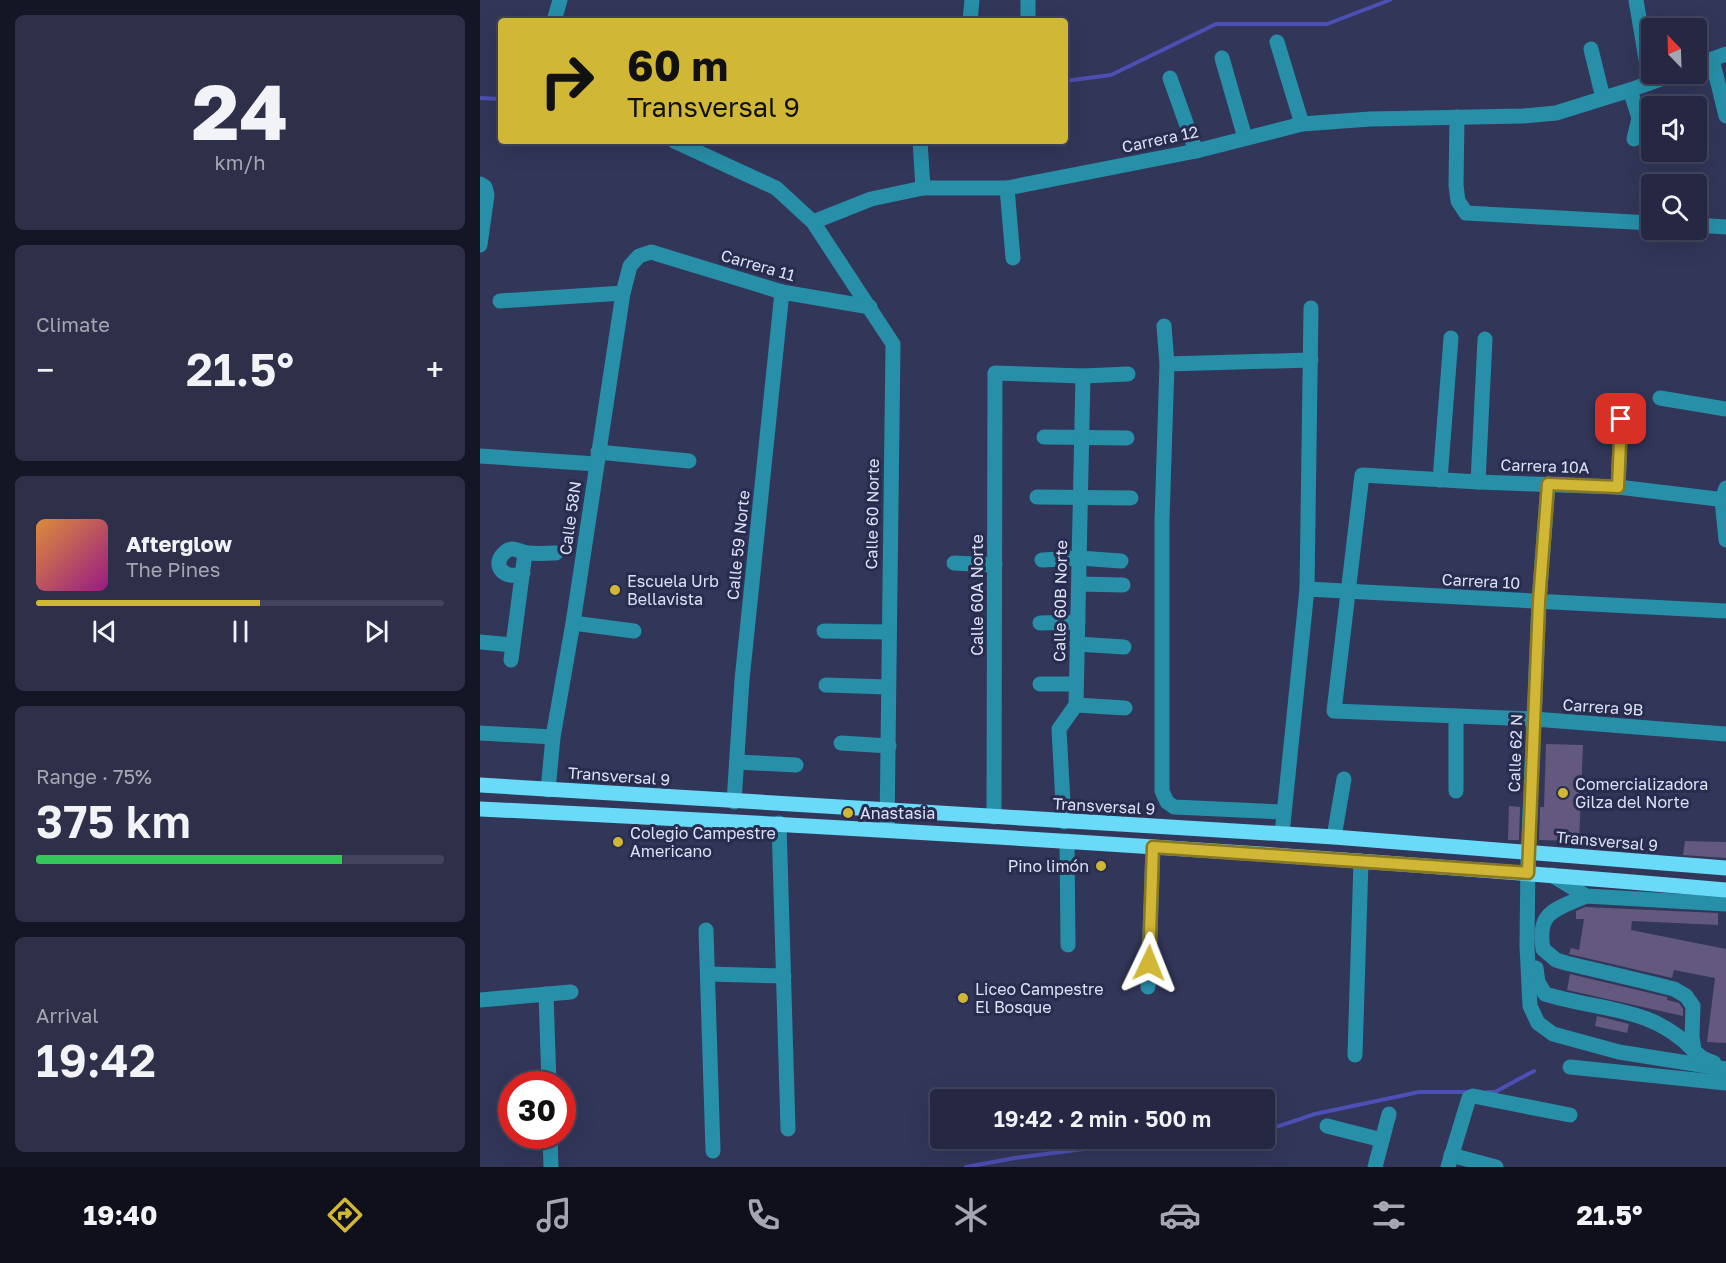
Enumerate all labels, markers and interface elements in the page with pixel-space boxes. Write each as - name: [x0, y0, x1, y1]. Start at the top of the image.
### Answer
- north arrow: [1641, 18, 1707, 84]
- map controls: [1641, 18, 1707, 240]
- text: 60 m: [627, 40, 728, 90]
- icon: right: [528, 42, 606, 120]
- text: 24: [192, 64, 288, 157]
- text: Transversal 9: [627, 91, 800, 123]
- button: sound: [1641, 96, 1707, 162]
- street label: Carrera 12: [1120, 121, 1200, 157]
- text: km/h: [215, 150, 265, 174]
- button: search: [1641, 174, 1707, 240]
- street label: Carrera 11: [719, 245, 798, 285]
- text: Climate: [36, 312, 110, 336]
- text: 21.5°: [186, 342, 294, 396]
- text: −: [36, 350, 54, 389]
- text: +: [426, 350, 444, 389]
- pin: [1595, 393, 1646, 444]
- icon: arrive: [1604, 402, 1637, 435]
- street label: Carrera 10A: [1500, 454, 1590, 478]
- street label: Calle 60 Norte: [861, 458, 883, 570]
- street label: Calle 58N: [555, 480, 585, 556]
- street label: Calle 59 Norte: [722, 489, 754, 601]
- text: Afterglow: [126, 530, 232, 557]
- street label: Calle 60A Norte: [967, 534, 987, 656]
- street label: Calle 60B Norte: [1049, 540, 1071, 662]
- text: The Pines: [126, 557, 220, 581]
- street label: Carrera 10: [1441, 569, 1521, 593]
- place label: Escuela Urb Bellavista: [627, 571, 719, 609]
- marker: Escuela Urb Bellavista: [608, 583, 622, 597]
- icon: previous: [88, 615, 121, 648]
- icon: pause: [224, 615, 257, 648]
- icon: next: [360, 615, 393, 648]
- street label: Carrera 9B: [1562, 694, 1644, 720]
- street label: Calle 62 N: [1504, 713, 1526, 793]
- street label: Transversal 9: [567, 762, 671, 790]
- text: Range · 75%: [36, 764, 152, 788]
- place label: Comercializadora Gilza del Norte: [1575, 774, 1708, 812]
- marker: Comercializadora Gilza del Norte: [1556, 786, 1570, 800]
- street label: Transversal 9: [1052, 793, 1156, 819]
- text: 375 km: [36, 794, 191, 848]
- place label: Anastasia: [860, 803, 935, 823]
- marker: Anastasia: [841, 806, 855, 820]
- place label: Colegio Campestre Americano: [630, 823, 776, 861]
- street label: Transversal 9: [1555, 827, 1659, 855]
- marker: Colegio Campestre Americano: [611, 835, 625, 849]
- place label: Pino limón: [1008, 856, 1089, 876]
- marker: Pino limón: [1094, 859, 1108, 873]
- position arrow: [1117, 931, 1181, 995]
- place label: Liceo Campestre El Bosque: [975, 979, 1103, 1017]
- marker: Liceo Campestre El Bosque: [956, 991, 970, 1005]
- text: Arrival: [36, 1003, 99, 1027]
- text: 19:42: [36, 1033, 156, 1087]
- speed limit sign: 30: [498, 1071, 576, 1149]
- text: 19:42 · 2 min · 500 m: [994, 1105, 1211, 1132]
- icon: directions: [324, 1194, 366, 1236]
- icon: music: [533, 1194, 575, 1236]
- icon: phone: [742, 1194, 784, 1236]
- icon: climate: [950, 1194, 992, 1236]
- icon: car: [1159, 1194, 1201, 1236]
- icon: filters: [1368, 1194, 1410, 1236]
- text: 19:40: [83, 1199, 157, 1231]
- text: 21.5°: [1577, 1199, 1643, 1231]

